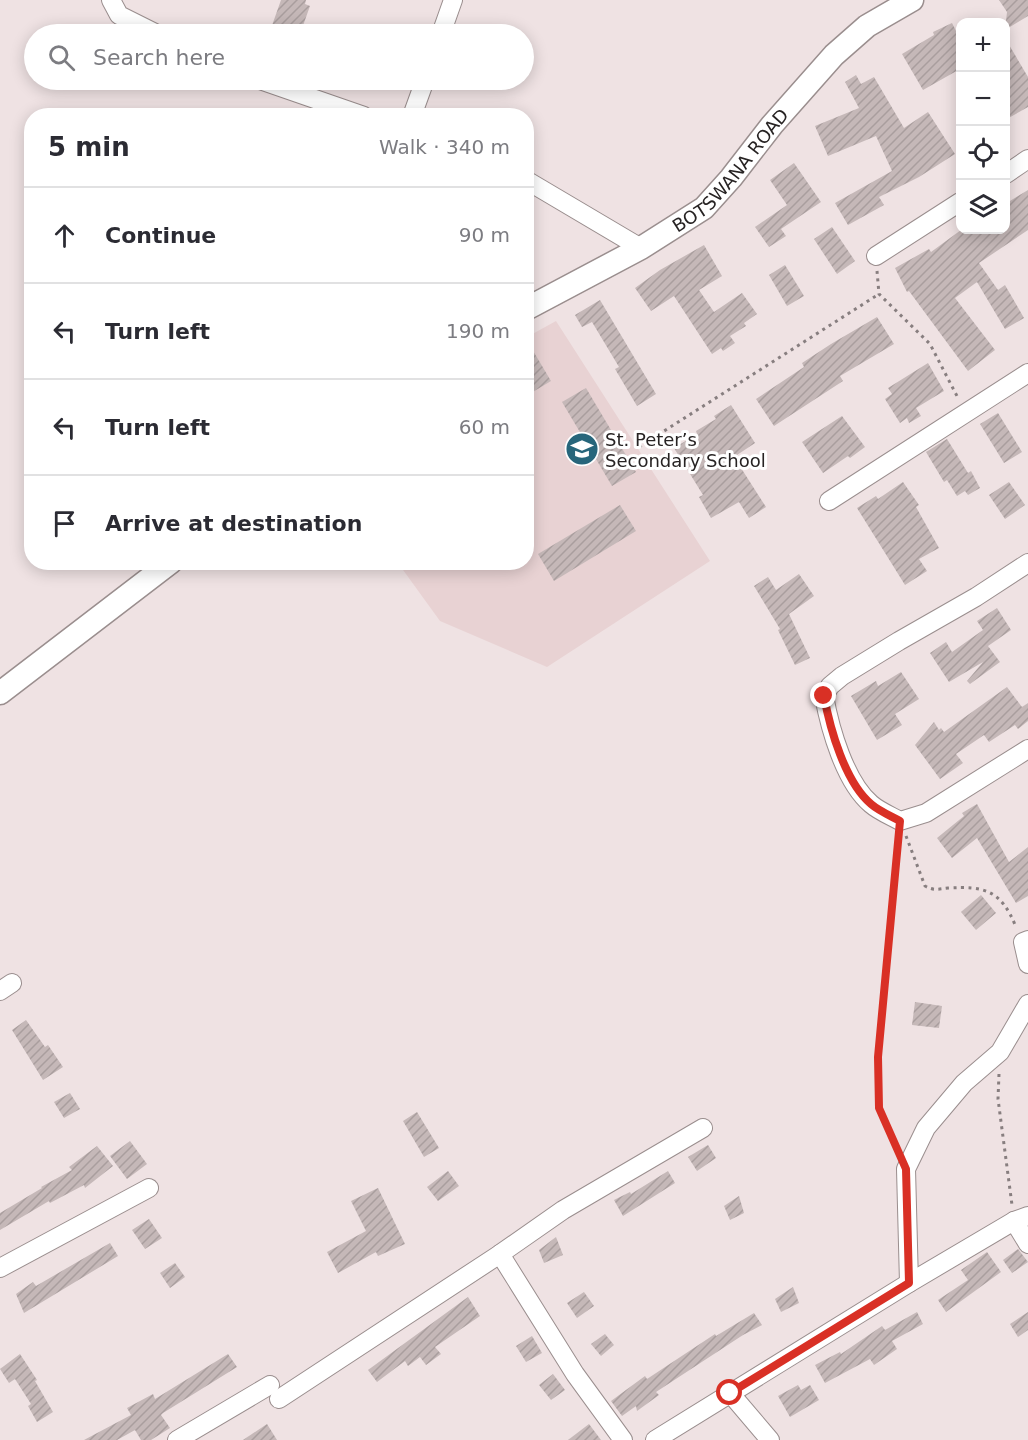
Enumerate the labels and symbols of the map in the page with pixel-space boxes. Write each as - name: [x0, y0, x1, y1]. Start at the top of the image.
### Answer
- street label: BOTSWANA ROAD: [668, 104, 792, 236]
- place label: St. Peter’s Secondary School: [605, 429, 766, 471]
- school or university icon: St. Peter’s Secondary School: [564, 431, 600, 467]
- route end: [810, 682, 836, 708]
- route start: [716, 1379, 742, 1405]

